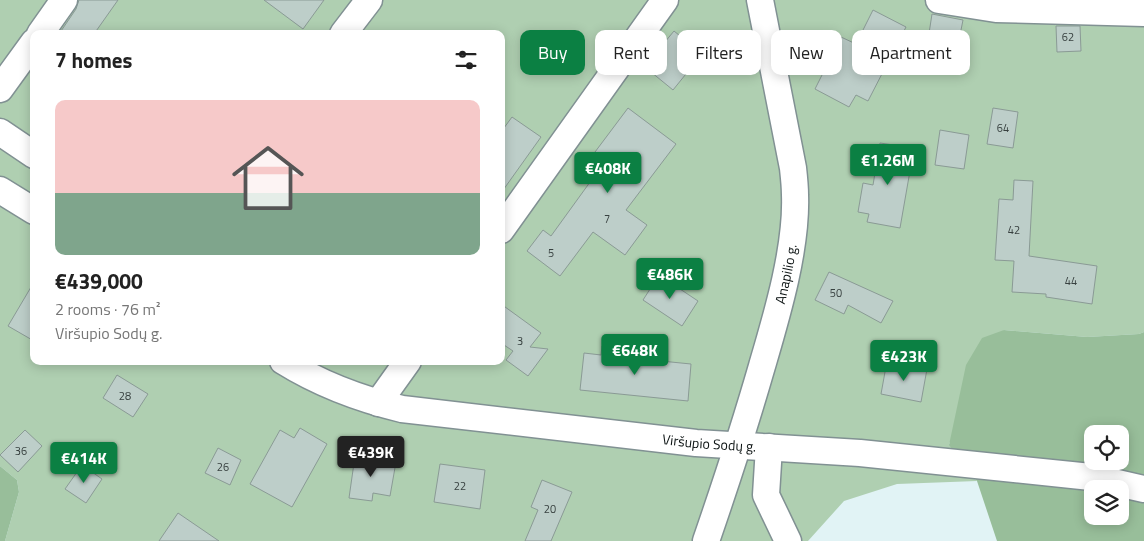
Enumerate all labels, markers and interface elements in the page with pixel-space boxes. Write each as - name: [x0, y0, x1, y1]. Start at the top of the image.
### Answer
- house number: 62: [1062, 29, 1074, 45]
- chip: Buy: [520, 30, 585, 75]
- chip: Rent: [595, 30, 667, 75]
- chip: Filters: [677, 30, 761, 75]
- chip: New: [771, 30, 842, 75]
- chip: Apartment: [852, 30, 970, 75]
- text: 7 homes: [55, 44, 132, 76]
- icon: filters: [452, 46, 480, 74]
- house number: 64: [997, 120, 1009, 136]
- icon: home: [223, 133, 313, 223]
- pin: €1.26M: [847, 144, 929, 186]
- text: €1.26M: [861, 148, 915, 172]
- pin: €408K: [573, 152, 643, 194]
- text: €408K: [585, 156, 631, 180]
- house number: 7: [604, 211, 610, 227]
- house number: 42: [1008, 222, 1020, 238]
- street label: Anapilio g.: [769, 243, 802, 306]
- house number: 5: [548, 245, 554, 261]
- pin: €486K: [635, 258, 705, 300]
- text: €486K: [647, 262, 693, 286]
- text: €439,000: [55, 265, 143, 297]
- house number: 44: [1065, 273, 1077, 289]
- house number: 50: [830, 285, 842, 301]
- text: 2 rooms · 76 m²: [55, 297, 160, 321]
- text: Viršupio Sodų g.: [55, 321, 162, 345]
- house number: 3: [517, 333, 523, 349]
- pin: €648K: [600, 334, 670, 376]
- text: €648K: [612, 338, 658, 362]
- pin: €423K: [869, 340, 939, 382]
- text: €423K: [881, 344, 927, 368]
- house number: 28: [119, 388, 131, 404]
- map controls: [1084, 425, 1129, 525]
- button: locate: [1084, 425, 1129, 470]
- street label: Viršupio Sodų g.: [661, 428, 757, 457]
- pin: €439K: [336, 436, 406, 478]
- text: €439K: [348, 440, 394, 464]
- pin: €414K: [49, 442, 119, 484]
- house number: 36: [15, 443, 27, 459]
- text: €414K: [61, 446, 107, 470]
- house number: 26: [217, 459, 229, 475]
- house number: 22: [454, 478, 466, 494]
- button: layers: [1084, 480, 1129, 525]
- house number: 20: [544, 501, 556, 517]

